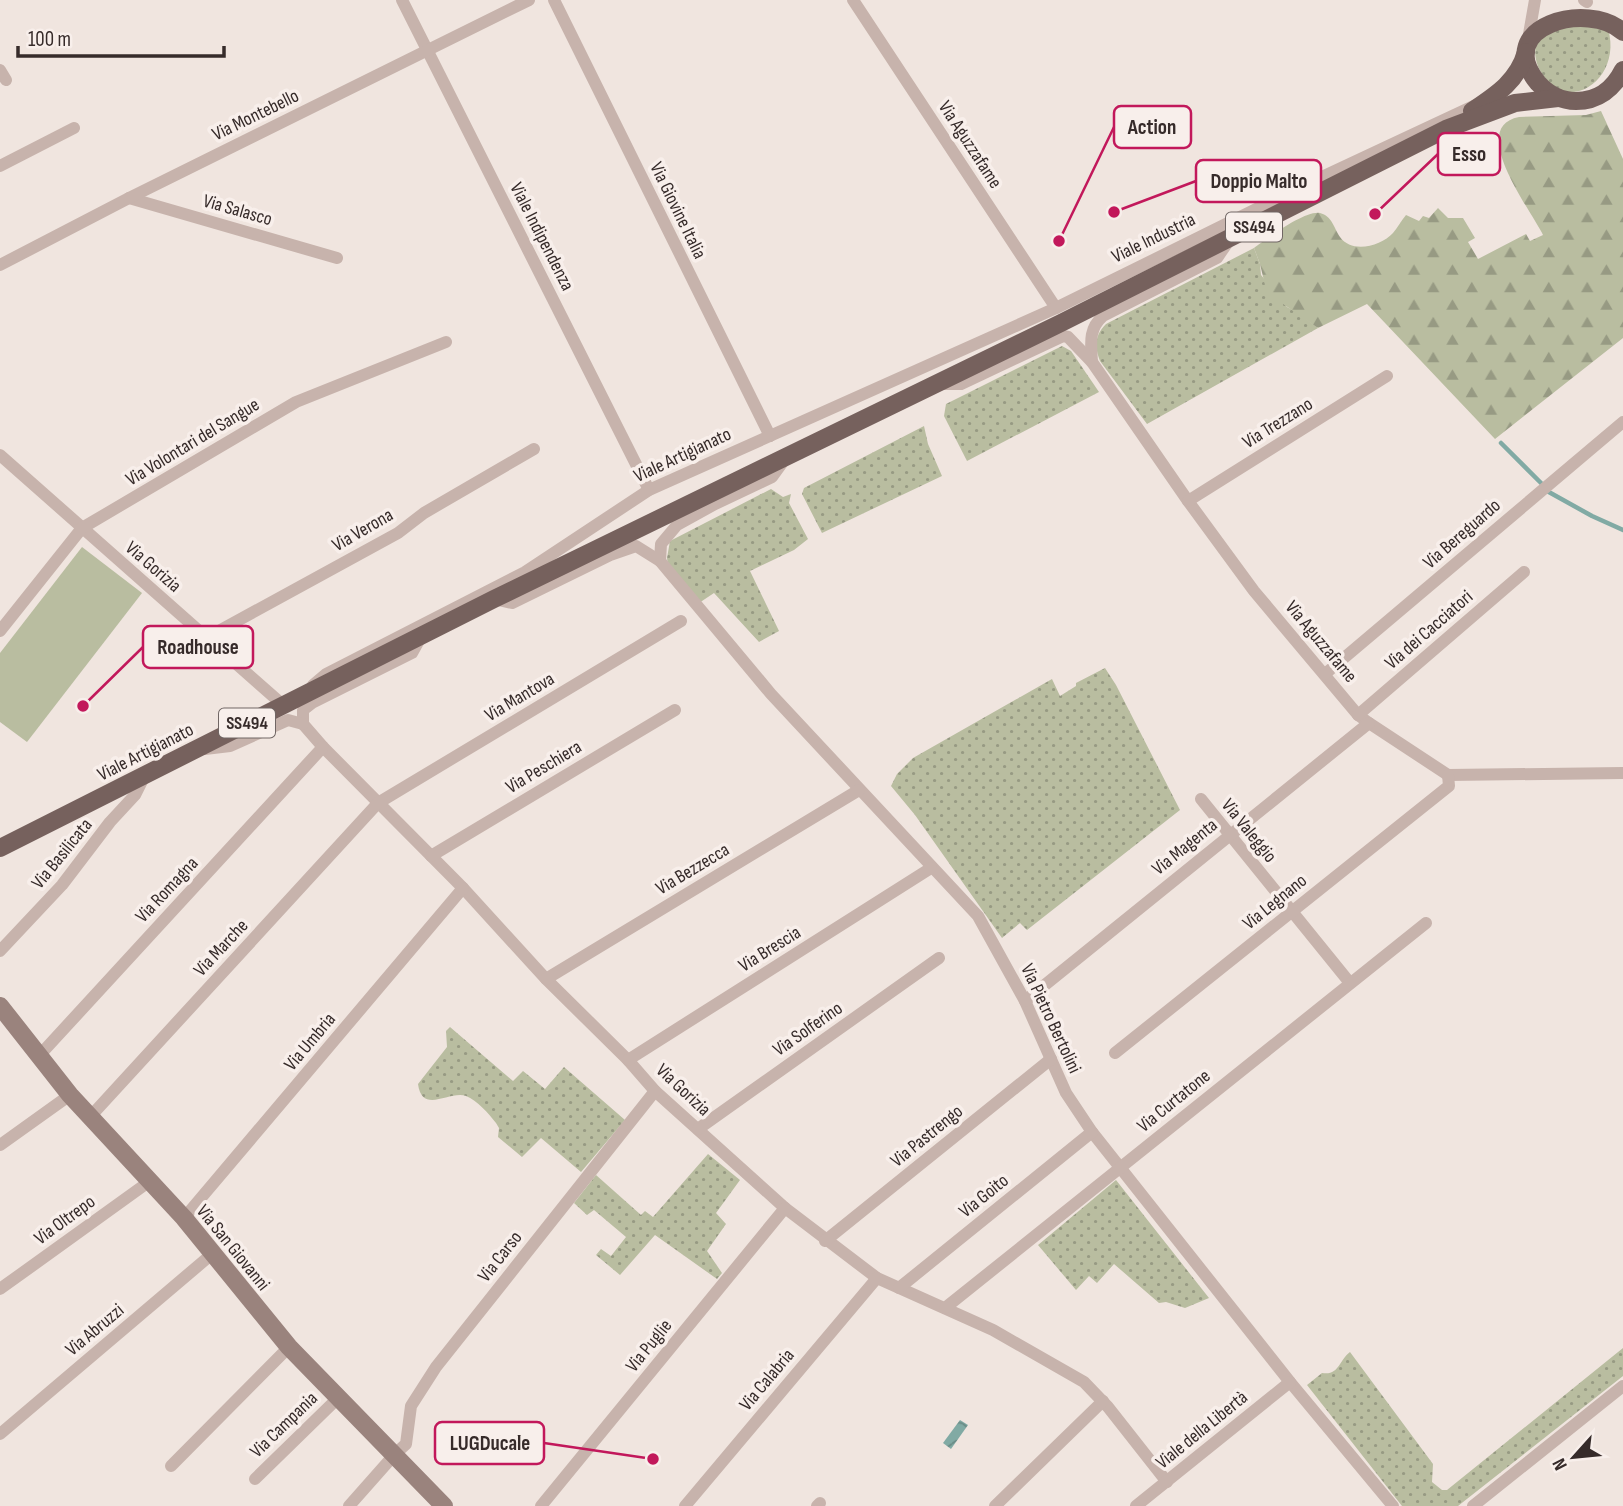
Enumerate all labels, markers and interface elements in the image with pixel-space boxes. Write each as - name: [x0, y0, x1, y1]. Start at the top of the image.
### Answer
- scale bar: [18, 14, 224, 58]
- text: 100 m: [28, 27, 71, 52]
- street label: Via Montebello: [209, 84, 303, 146]
- street label: Via Aguzzafame: [933, 97, 1007, 193]
- callout: Action: [1114, 106, 1191, 148]
- text: Action: [1127, 115, 1176, 140]
- callout: Esso: [1438, 133, 1500, 175]
- text: Esso: [1452, 142, 1486, 167]
- street label: Via Giovine Italia: [644, 159, 711, 263]
- callout: Doppio Malto: [1196, 160, 1321, 202]
- text: Doppio Malto: [1210, 169, 1308, 194]
- street label: Viale Indipendenza: [505, 179, 579, 295]
- street label: Via Salasco: [200, 190, 275, 231]
- street label: Viale Industria: [1108, 208, 1199, 268]
- road number: SS494: [1226, 212, 1282, 242]
- street label: Via Volontari del Sangue: [122, 393, 264, 491]
- street label: Via Trezzano: [1238, 393, 1317, 454]
- street label: Viale Artigianato: [630, 423, 735, 488]
- street label: Via Bereguardo: [1419, 494, 1505, 574]
- street label: Via Verona: [328, 504, 397, 557]
- street label: Via Gorizia: [120, 537, 186, 598]
- street label: Via dei Cacciatori: [1380, 586, 1478, 675]
- street label: Via Aguzzafame: [1280, 596, 1362, 688]
- callout: Roadhouse: [143, 626, 253, 668]
- text: Roadhouse: [157, 635, 239, 660]
- street label: Via Mantova: [481, 668, 559, 727]
- road number: SS494: [219, 708, 275, 738]
- street label: Viale Artigianato: [94, 718, 197, 786]
- street label: Via Peschiera: [502, 736, 586, 799]
- street label: Via Valeggio: [1216, 794, 1282, 868]
- street label: Via Basilicata: [27, 814, 97, 894]
- street label: Via Magenta: [1148, 814, 1222, 880]
- street label: Via Bezzecca: [652, 838, 734, 900]
- street label: Via Romagna: [131, 852, 203, 928]
- street label: Via Legnano: [1238, 869, 1312, 935]
- street label: Via Marche: [189, 915, 253, 981]
- street label: Via Brescia: [734, 921, 805, 977]
- street label: Via Pietro Bertolini: [1015, 960, 1086, 1077]
- street label: Via Solferino: [769, 997, 847, 1062]
- street label: Via Umbria: [279, 1008, 341, 1075]
- street label: Via Gorizia: [651, 1059, 715, 1121]
- street label: Via Curtatone: [1133, 1065, 1215, 1138]
- street label: Via Pastrengo: [886, 1100, 968, 1172]
- street label: Via Goito: [955, 1169, 1013, 1223]
- street label: Via Oltrepo: [30, 1190, 100, 1250]
- street label: Via San Giovanni: [191, 1200, 274, 1296]
- street label: Via Carso: [473, 1227, 527, 1287]
- street label: Via Abruzzi: [61, 1299, 129, 1361]
- street label: Via Puglie: [621, 1315, 677, 1377]
- street label: Via Calabria: [735, 1344, 800, 1416]
- street label: Viale della Libertà: [1151, 1386, 1252, 1474]
- street label: Via Campania: [245, 1387, 323, 1463]
- callout: LUGDucale: [435, 1422, 544, 1464]
- north arrow: [1539, 1422, 1609, 1492]
- text: LUGDucale: [450, 1431, 530, 1456]
- text: N: [1548, 1454, 1573, 1474]

